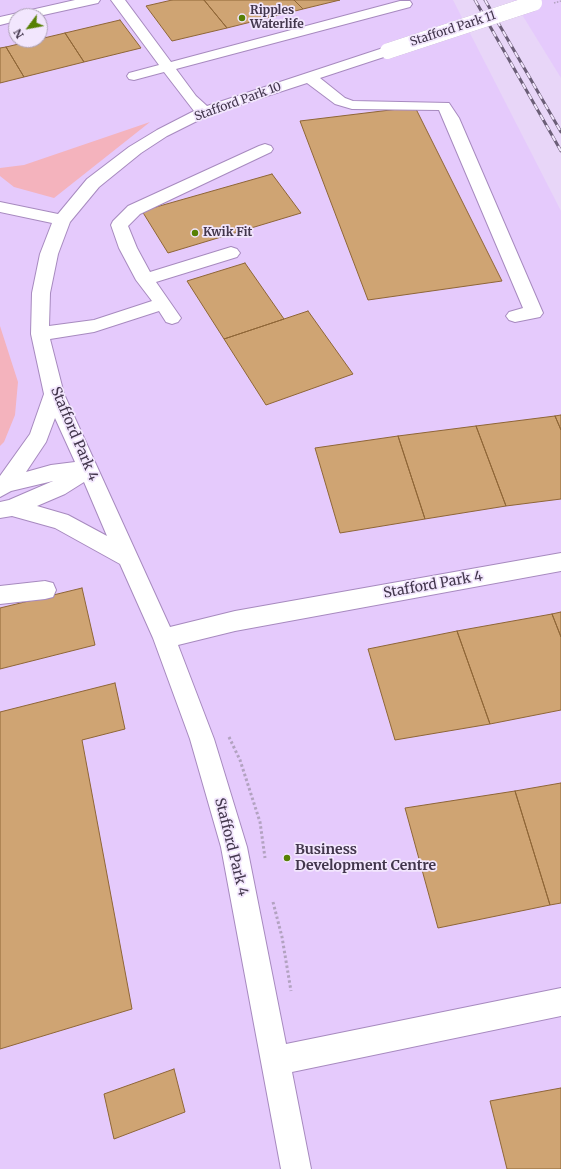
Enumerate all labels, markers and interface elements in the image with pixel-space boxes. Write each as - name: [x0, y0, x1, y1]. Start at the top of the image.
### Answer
- place label: Ripples Waterlife: [250, 4, 304, 32]
- north arrow: [8, 8, 48, 48]
- street label: Stafford Park 11: [408, 8, 498, 50]
- marker: Ripples Waterlife: [237, 13, 247, 23]
- text: N: [10, 26, 27, 41]
- street label: Stafford Park 10: [193, 80, 283, 124]
- place label: Kwik Fit: [203, 226, 252, 240]
- marker: Kwik Fit: [190, 228, 200, 238]
- street label: Stafford Park 4: [47, 384, 101, 484]
- street label: Stafford Park 4: [382, 568, 484, 602]
- street label: Stafford Park 4: [211, 796, 251, 898]
- place label: Business Development Centre: [295, 842, 436, 874]
- marker: Business Development Centre: [282, 853, 292, 863]

